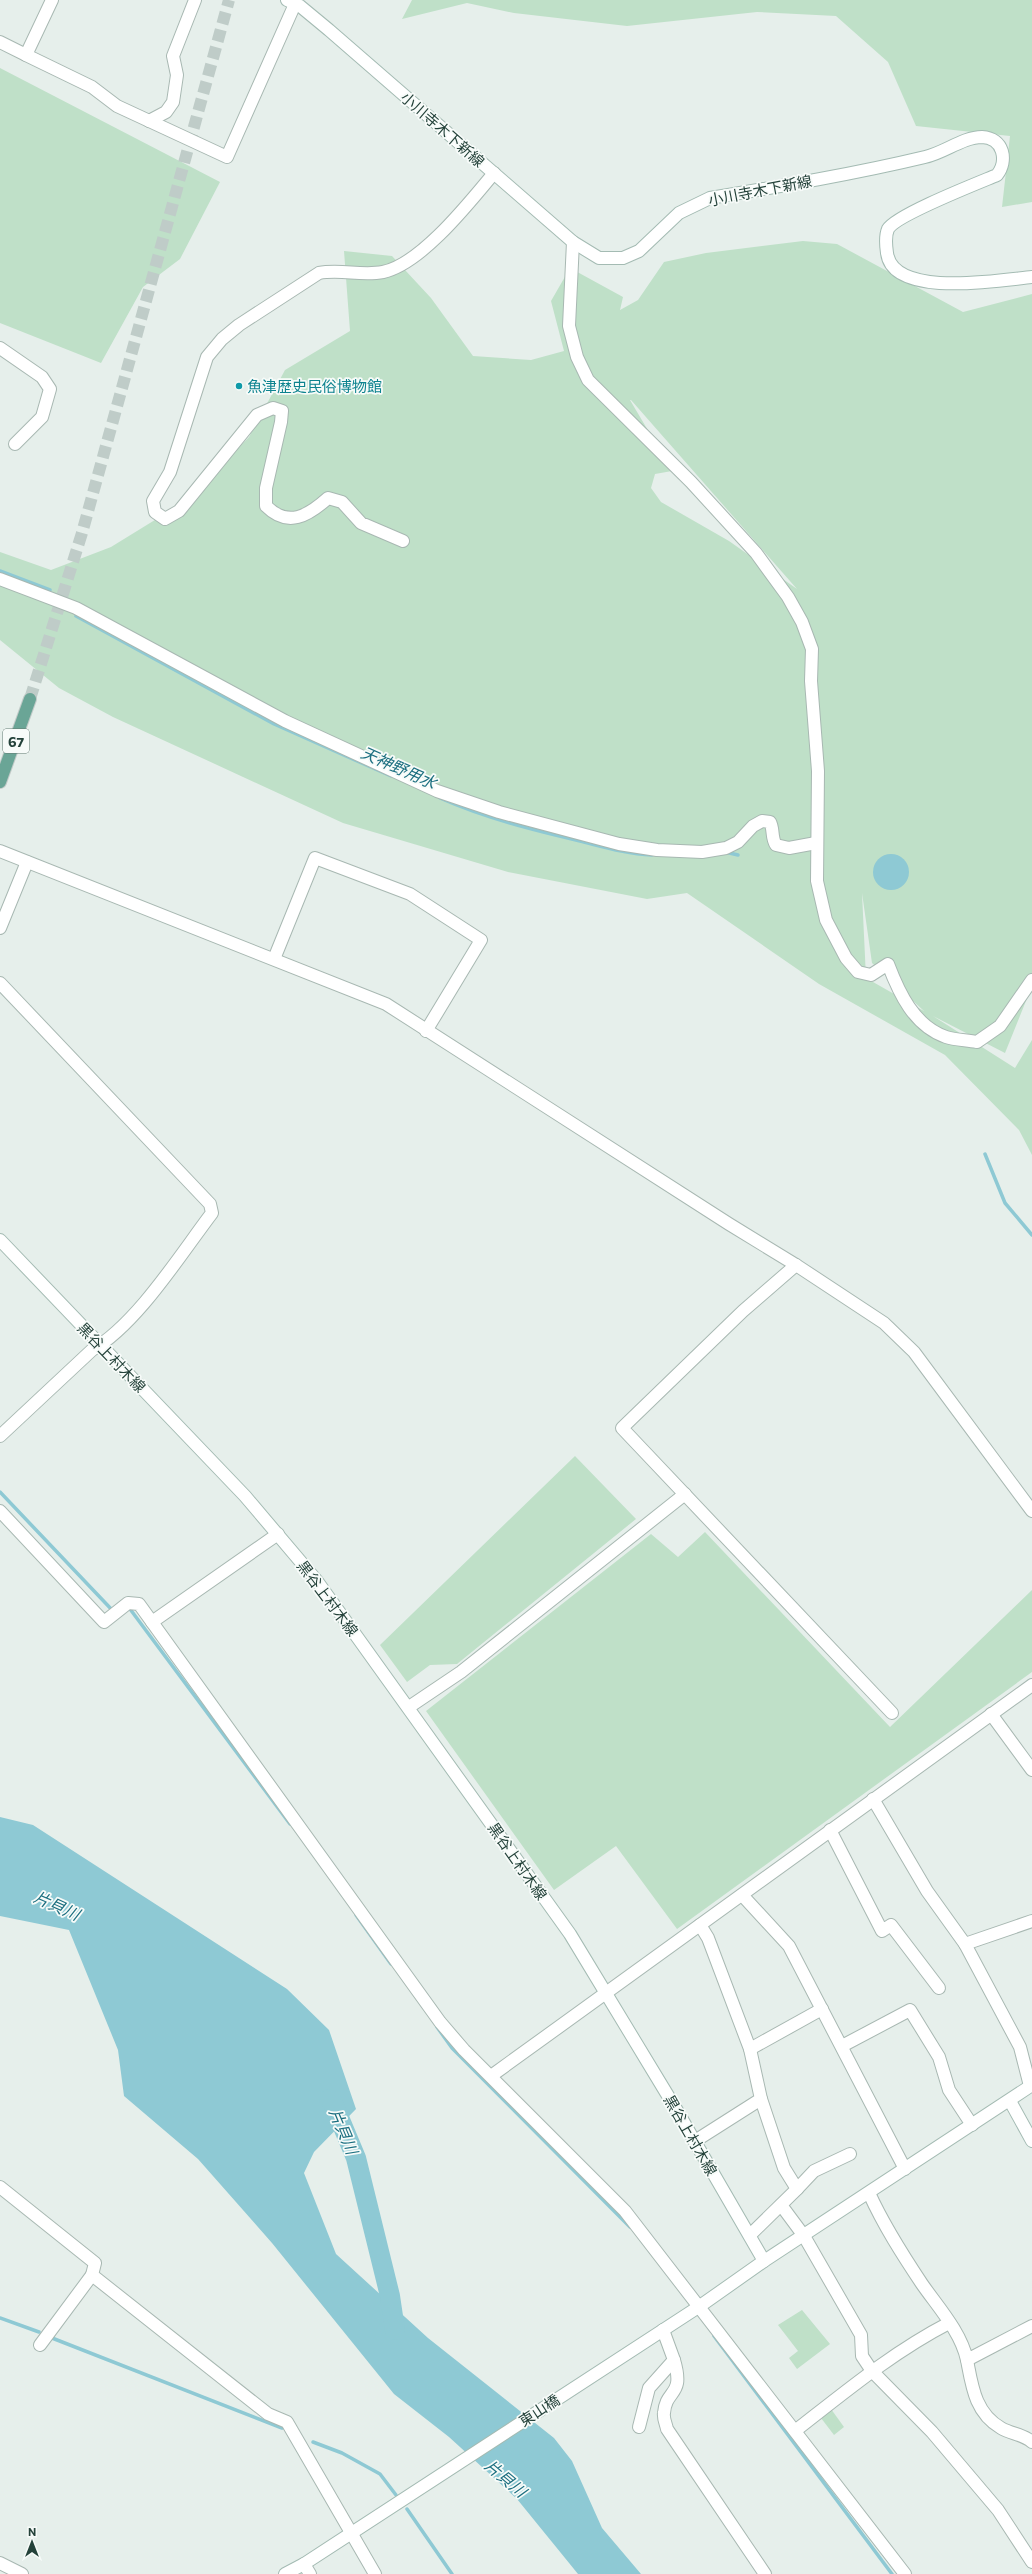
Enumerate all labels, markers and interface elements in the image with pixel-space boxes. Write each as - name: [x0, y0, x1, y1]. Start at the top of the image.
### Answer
- street label: 小川寺木下新線: [397, 88, 489, 170]
- street label: 小川寺木下新線: [707, 171, 813, 209]
- place label: 魚津歴史民俗博物館: [247, 377, 382, 395]
- marker: 魚津歴史民俗博物館: [234, 381, 244, 391]
- road number: 67: [3, 729, 29, 753]
- water label: 天神野用水: [359, 742, 441, 793]
- street label: 黒谷上村木線: [74, 1318, 150, 1396]
- street label: 黒谷上村木線: [294, 1557, 362, 1639]
- street label: 黒谷上村木線: [485, 1819, 551, 1903]
- water label: 片貝川: [31, 1887, 85, 1924]
- street label: 黒谷上村木線: [661, 2092, 721, 2178]
- water label: 片貝川: [326, 2105, 363, 2159]
- street label: 東山橋: [515, 2390, 563, 2430]
- water label: 片貝川: [482, 2455, 532, 2502]
- north arrow: [12, 2522, 52, 2562]
- text: N: [28, 2525, 36, 2538]

